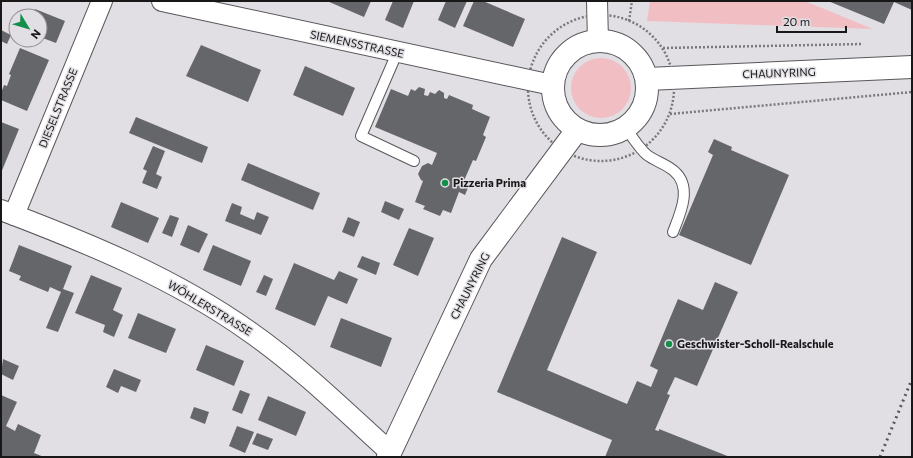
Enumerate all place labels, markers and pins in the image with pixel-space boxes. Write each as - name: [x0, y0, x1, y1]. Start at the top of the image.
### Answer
- place label: Pizzeria Prima: [453, 176, 526, 189]
- marker: Pizzeria Prima: [440, 178, 450, 188]
- place label: Geschwister-Scholl-Realschule: [677, 337, 834, 350]
- marker: Geschwister-Scholl-Realschule: [664, 339, 674, 349]

